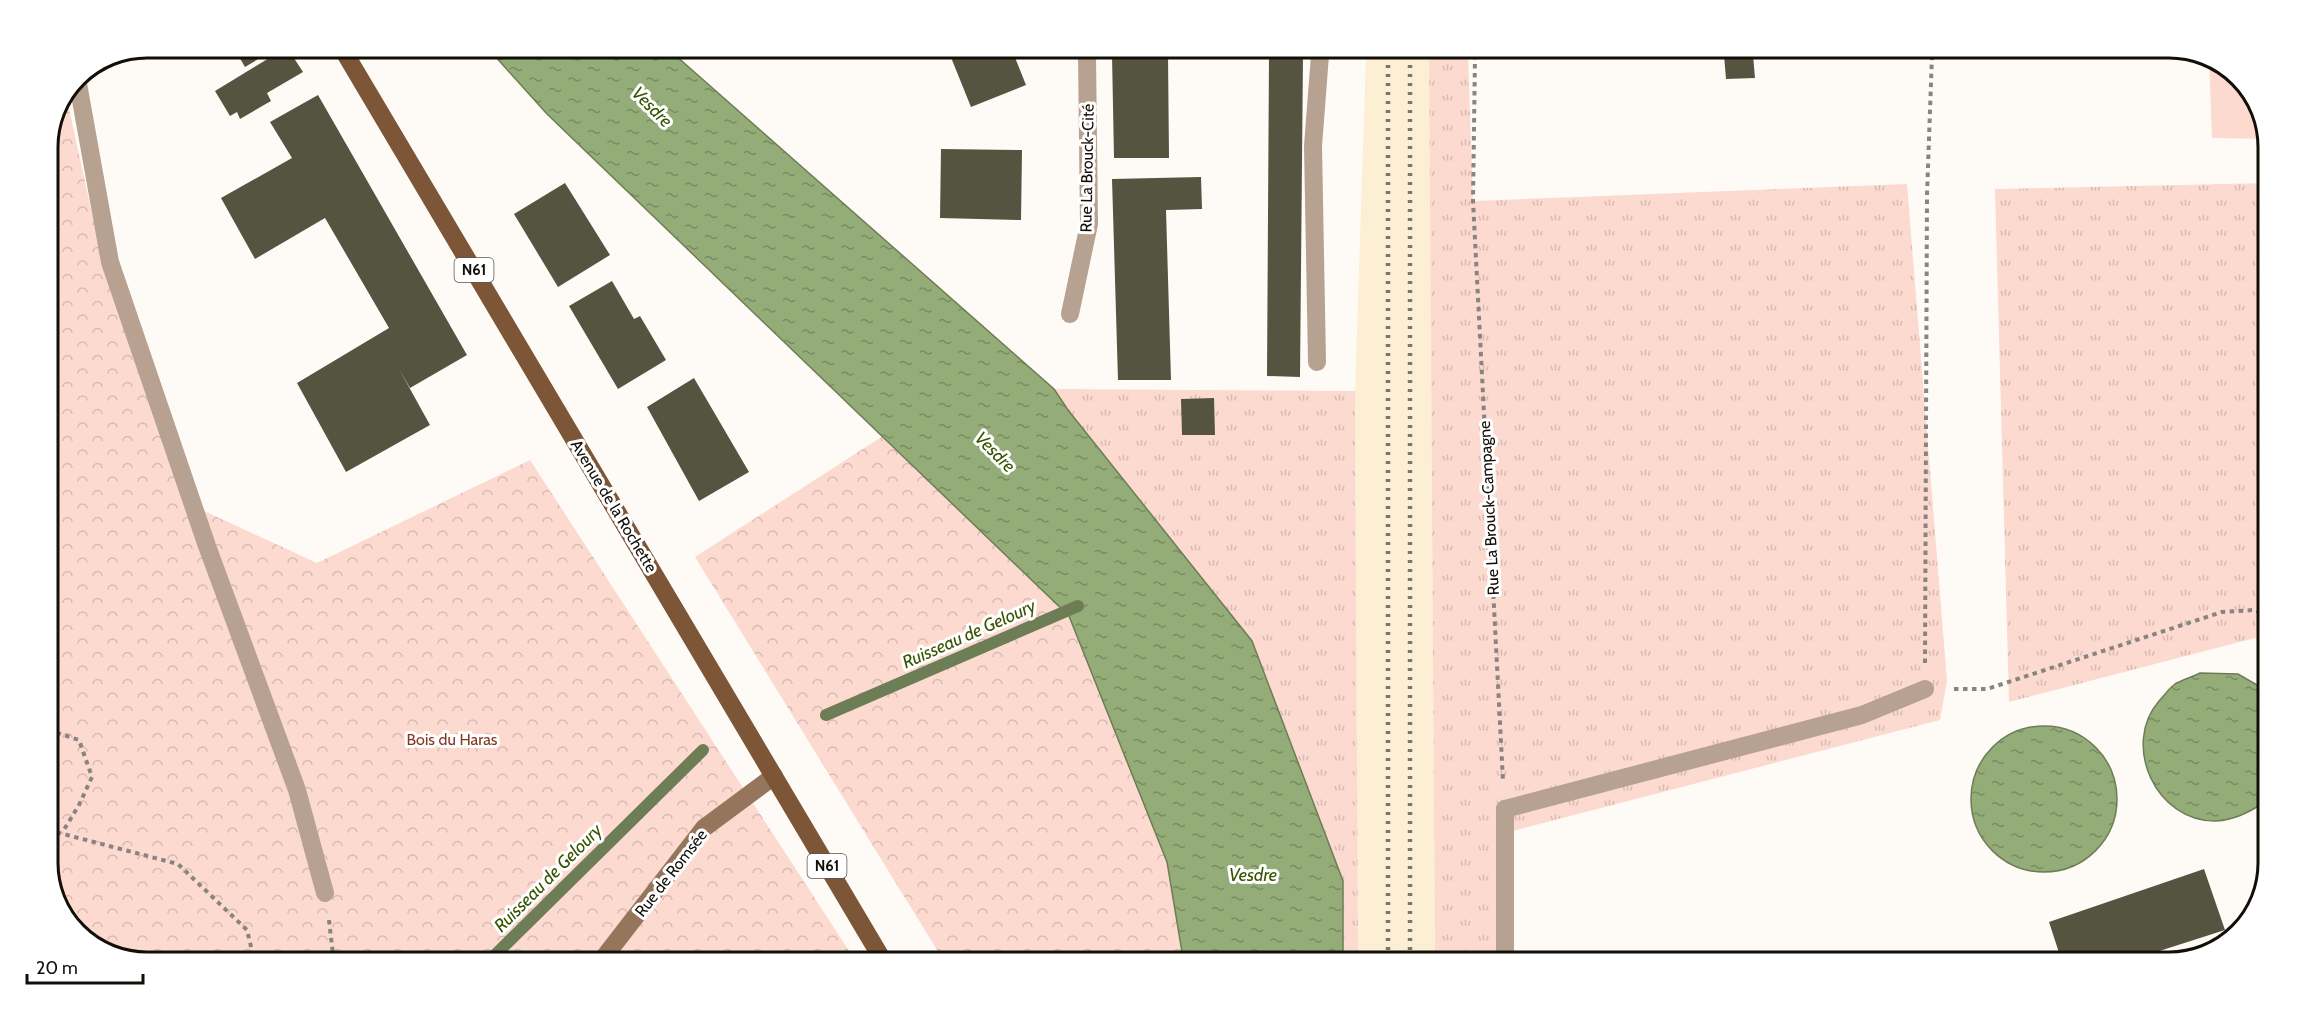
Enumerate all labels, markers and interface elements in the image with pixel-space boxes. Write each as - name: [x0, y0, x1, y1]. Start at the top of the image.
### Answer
- water label: Vesdre: [627, 82, 677, 132]
- street label: Rue La Brouck-Cité: [1076, 104, 1098, 232]
- road number: N61: [454, 258, 494, 282]
- street label: Rue La Brouck-Campagne: [1475, 420, 1503, 596]
- water label: Vesdre: [970, 427, 1020, 477]
- street label: Avenue de la Rochette: [567, 436, 661, 576]
- water label: Ruisseau de Geloury: [899, 594, 1040, 673]
- park label: Bois du Haras: [407, 730, 498, 749]
- water label: Ruisseau de Geloury: [489, 819, 607, 937]
- street label: Rue de Romsée: [631, 826, 711, 920]
- road number: N61: [808, 854, 846, 878]
- water label: Vesdre: [1229, 864, 1277, 886]
- scale bar: [27, 947, 142, 985]
- text: 20 m: [36, 957, 78, 979]

